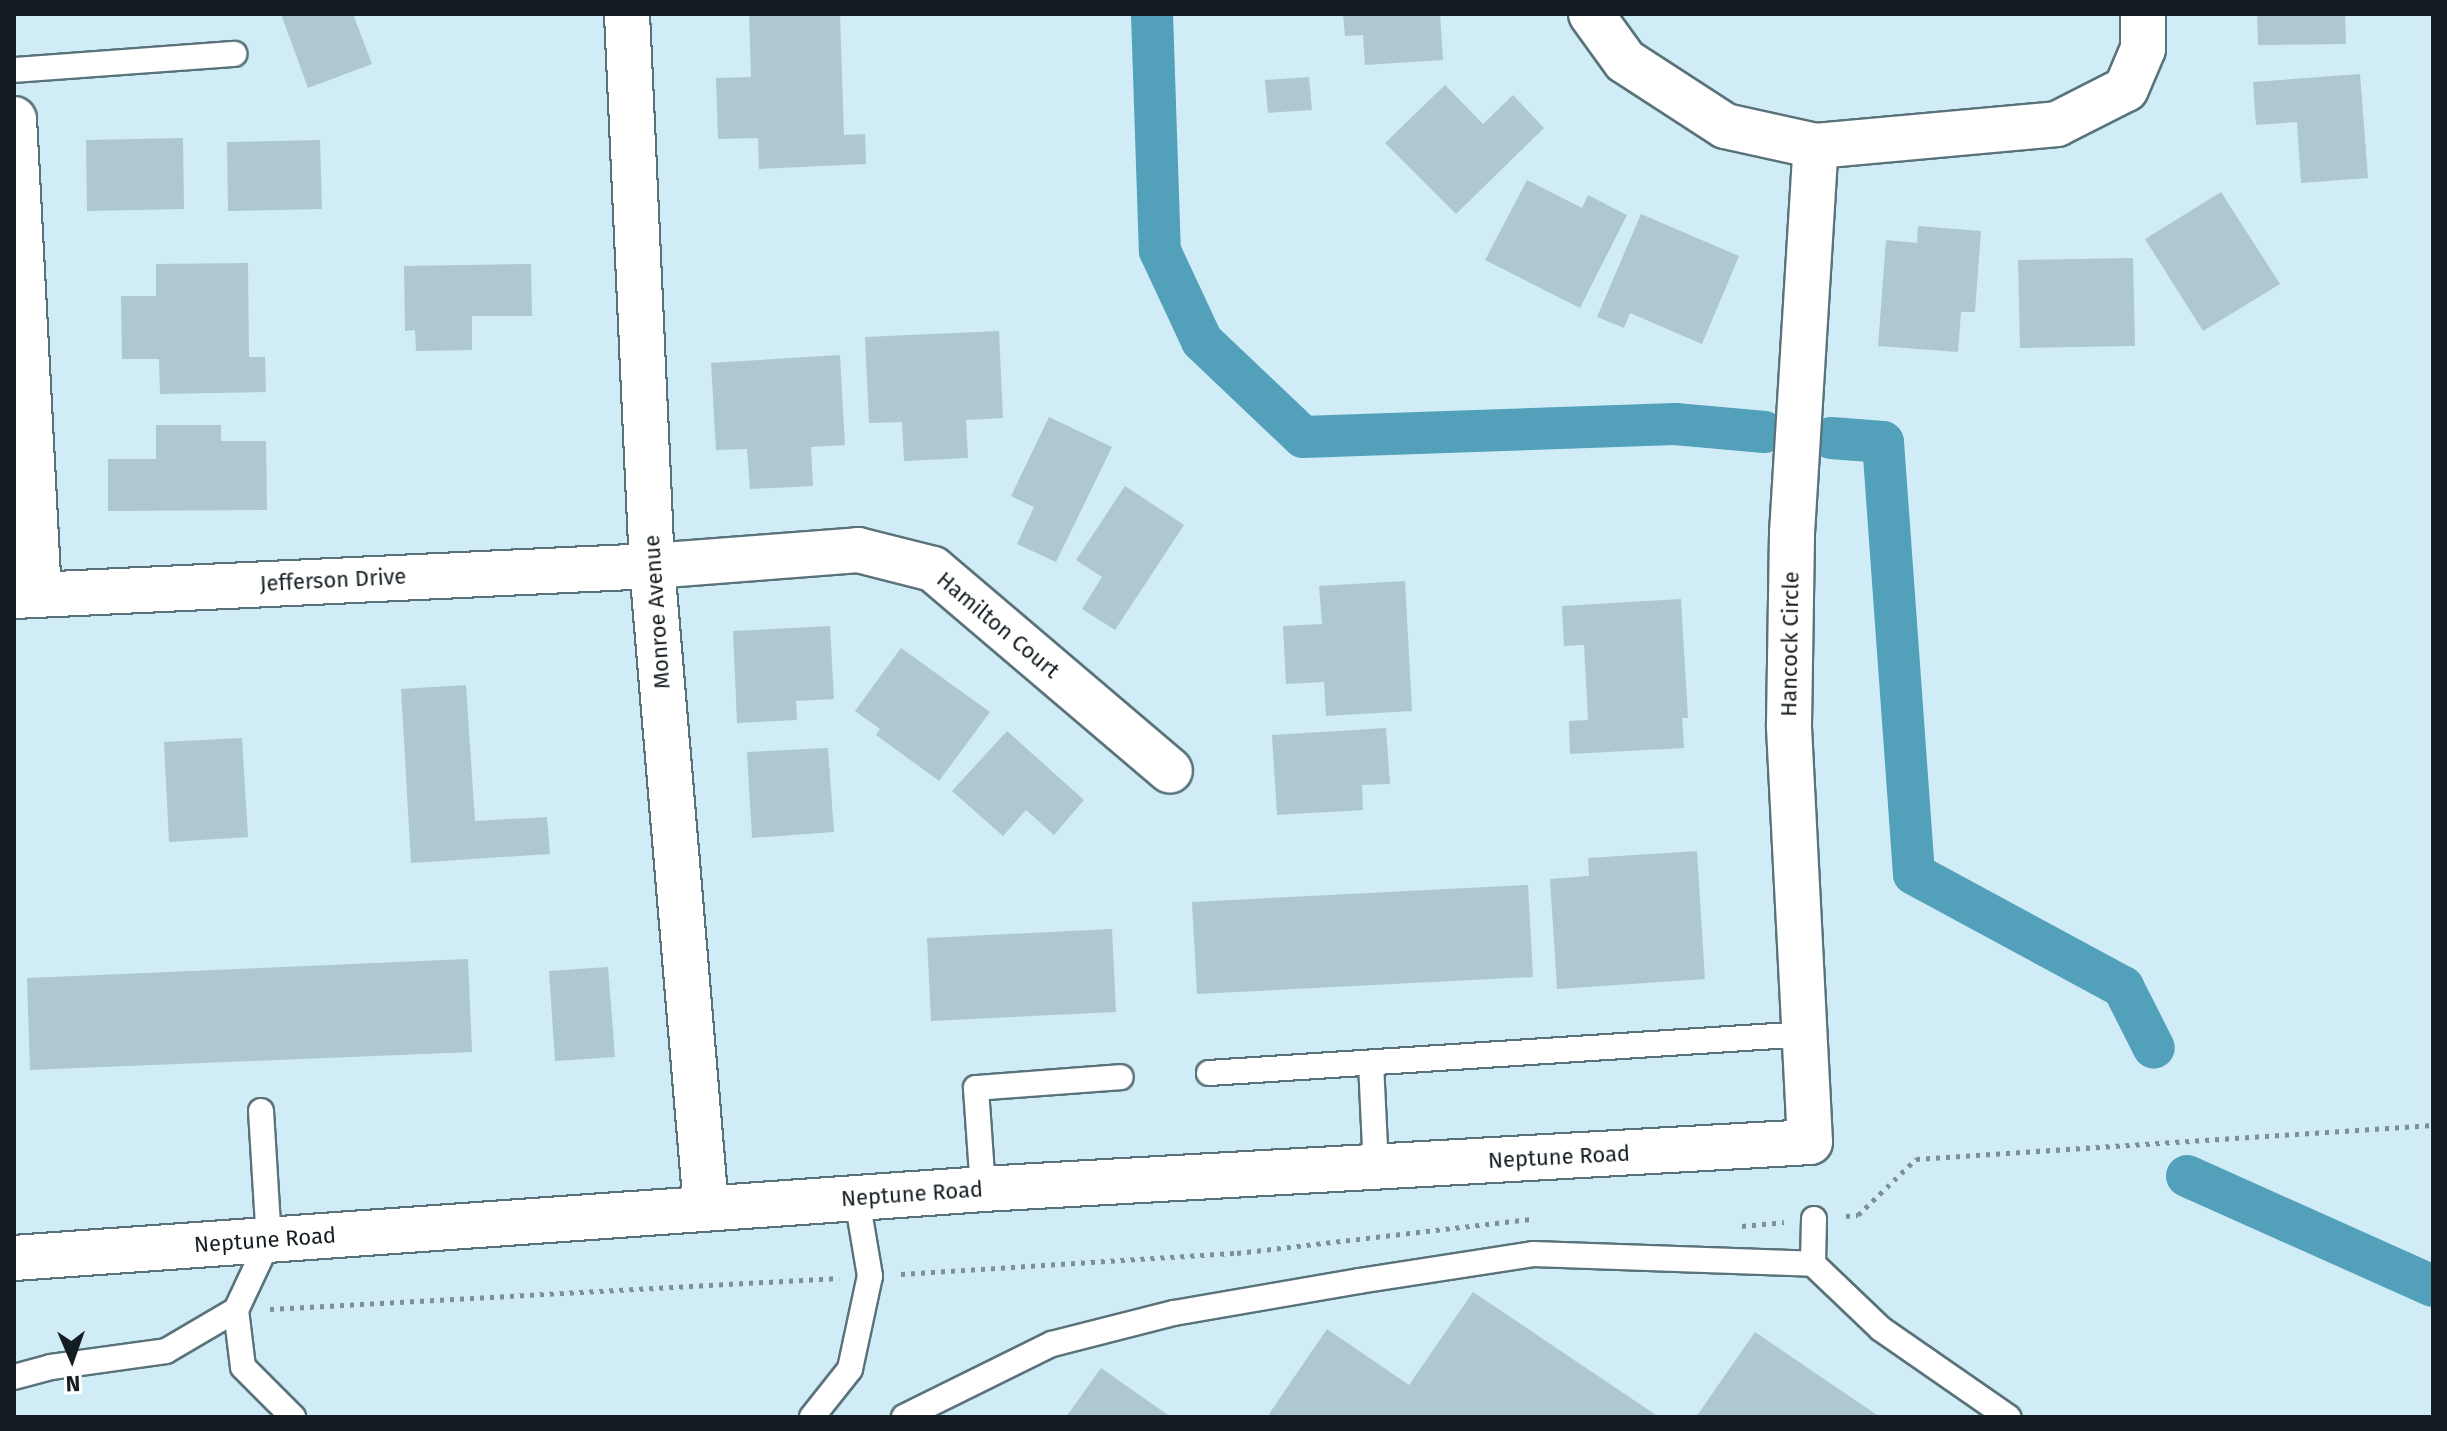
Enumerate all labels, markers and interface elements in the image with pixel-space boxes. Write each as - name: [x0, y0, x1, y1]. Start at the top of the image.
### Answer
- street label: Monroe Avenue: [638, 534, 676, 690]
- street label: Jefferson Drive: [259, 563, 407, 597]
- street label: Hamilton Court: [931, 566, 1065, 684]
- street label: Hancock Circle: [1776, 571, 1804, 717]
- street label: Neptune Road: [1487, 1140, 1631, 1174]
- street label: Neptune Road: [840, 1176, 984, 1212]
- street label: Neptune Road: [193, 1222, 337, 1258]
- north arrow: [32, 1319, 112, 1399]
- text: N: [65, 1370, 81, 1397]

